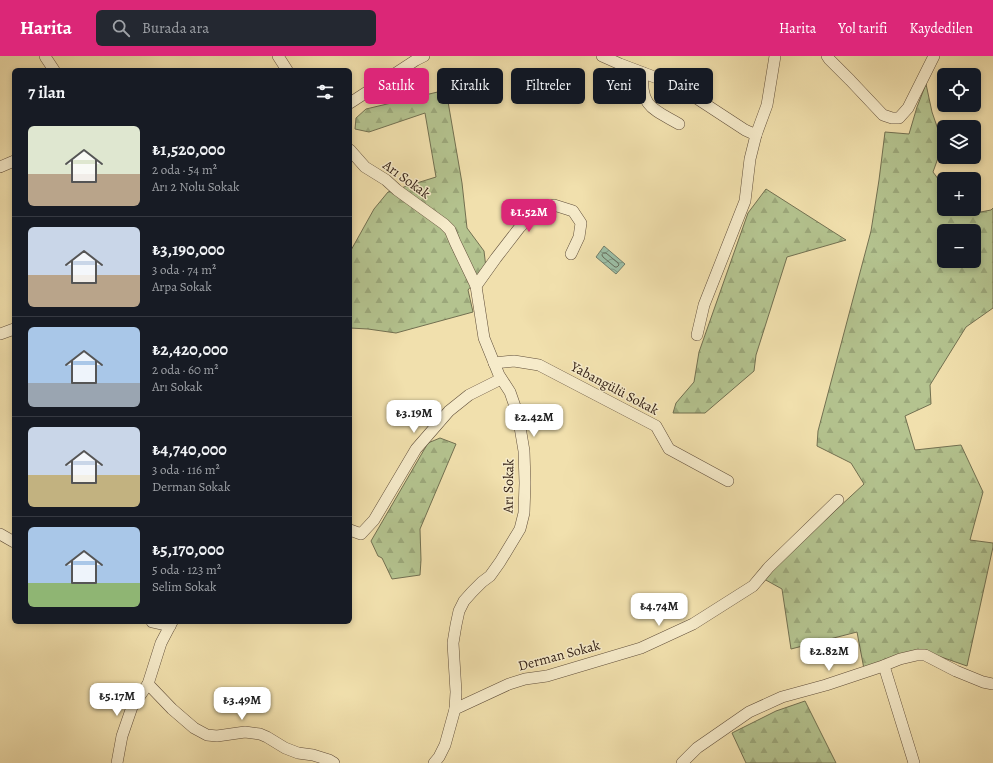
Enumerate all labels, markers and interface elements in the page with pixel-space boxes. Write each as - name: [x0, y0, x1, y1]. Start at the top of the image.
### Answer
- search box: [96, 10, 376, 46]
- text: Harita: [20, 15, 72, 41]
- icon: search: [110, 17, 132, 39]
- text: Burada ara: [142, 18, 209, 38]
- text: Harita: [779, 19, 816, 38]
- text: Yol tarifi: [838, 19, 887, 38]
- text: Kaydedilen: [909, 19, 973, 38]
- chip: Satılık: [364, 68, 429, 104]
- chip: Kiralık: [437, 68, 503, 104]
- chip: Filtreler: [511, 68, 585, 104]
- chip: Yeni: [593, 68, 646, 104]
- chip: Daire: [654, 68, 713, 104]
- map controls: [937, 68, 981, 268]
- button: locate: [937, 68, 981, 112]
- text: 7 ilan: [28, 81, 65, 104]
- icon: filters: [314, 81, 336, 103]
- button: layers: [937, 120, 981, 164]
- text: ₺1,520,000: [152, 138, 225, 161]
- icon: home: [60, 142, 108, 190]
- street label: Arı Sokak: [378, 155, 434, 203]
- text: 2 oda · 54 m²: [152, 161, 217, 178]
- button: +: [937, 172, 981, 216]
- text: Arı 2 Nolu Sokak: [152, 178, 239, 195]
- pin: ₺1.52M: [496, 199, 562, 233]
- text: ₺1.52M: [510, 203, 548, 220]
- button: −: [937, 224, 981, 268]
- text: ₺3,190,000: [152, 238, 225, 261]
- icon: home: [60, 243, 108, 291]
- text: 3 oda · 74 m²: [152, 261, 216, 278]
- text: Arpa Sokak: [152, 278, 212, 295]
- text: ₺2,420,000: [152, 338, 228, 361]
- icon: home: [60, 343, 108, 391]
- street label: Yabangülü Sokak: [567, 357, 662, 420]
- text: 2 oda · 60 m²: [152, 361, 219, 378]
- text: Arı Sokak: [152, 378, 202, 395]
- pin: ₺3.19M: [381, 400, 447, 434]
- text: ₺3.19M: [395, 404, 433, 421]
- pin: ₺2.42M: [501, 404, 567, 438]
- text: ₺2.42M: [514, 408, 554, 425]
- text: ₺4,740,000: [152, 438, 227, 461]
- icon: home: [60, 443, 108, 491]
- street label: Arı Sokak: [499, 459, 518, 514]
- text: 3 oda · 116 m²: [152, 461, 220, 478]
- text: Derman Sokak: [152, 478, 230, 495]
- text: ₺5,170,000: [152, 538, 224, 561]
- icon: home: [60, 543, 108, 591]
- text: 5 oda · 123 m²: [152, 561, 221, 578]
- text: Selim Sokak: [152, 578, 217, 595]
- pin: ₺4.74M: [626, 593, 692, 627]
- text: ₺4.74M: [640, 597, 678, 614]
- street label: Derman Sokak: [516, 635, 602, 676]
- pin: ₺2.82M: [796, 638, 862, 672]
- text: ₺2.82M: [809, 642, 849, 659]
- pin: ₺5.17M: [84, 683, 150, 717]
- text: ₺5.17M: [99, 687, 135, 704]
- pin: ₺3.49M: [209, 687, 275, 721]
- text: ₺3.49M: [223, 691, 261, 708]

